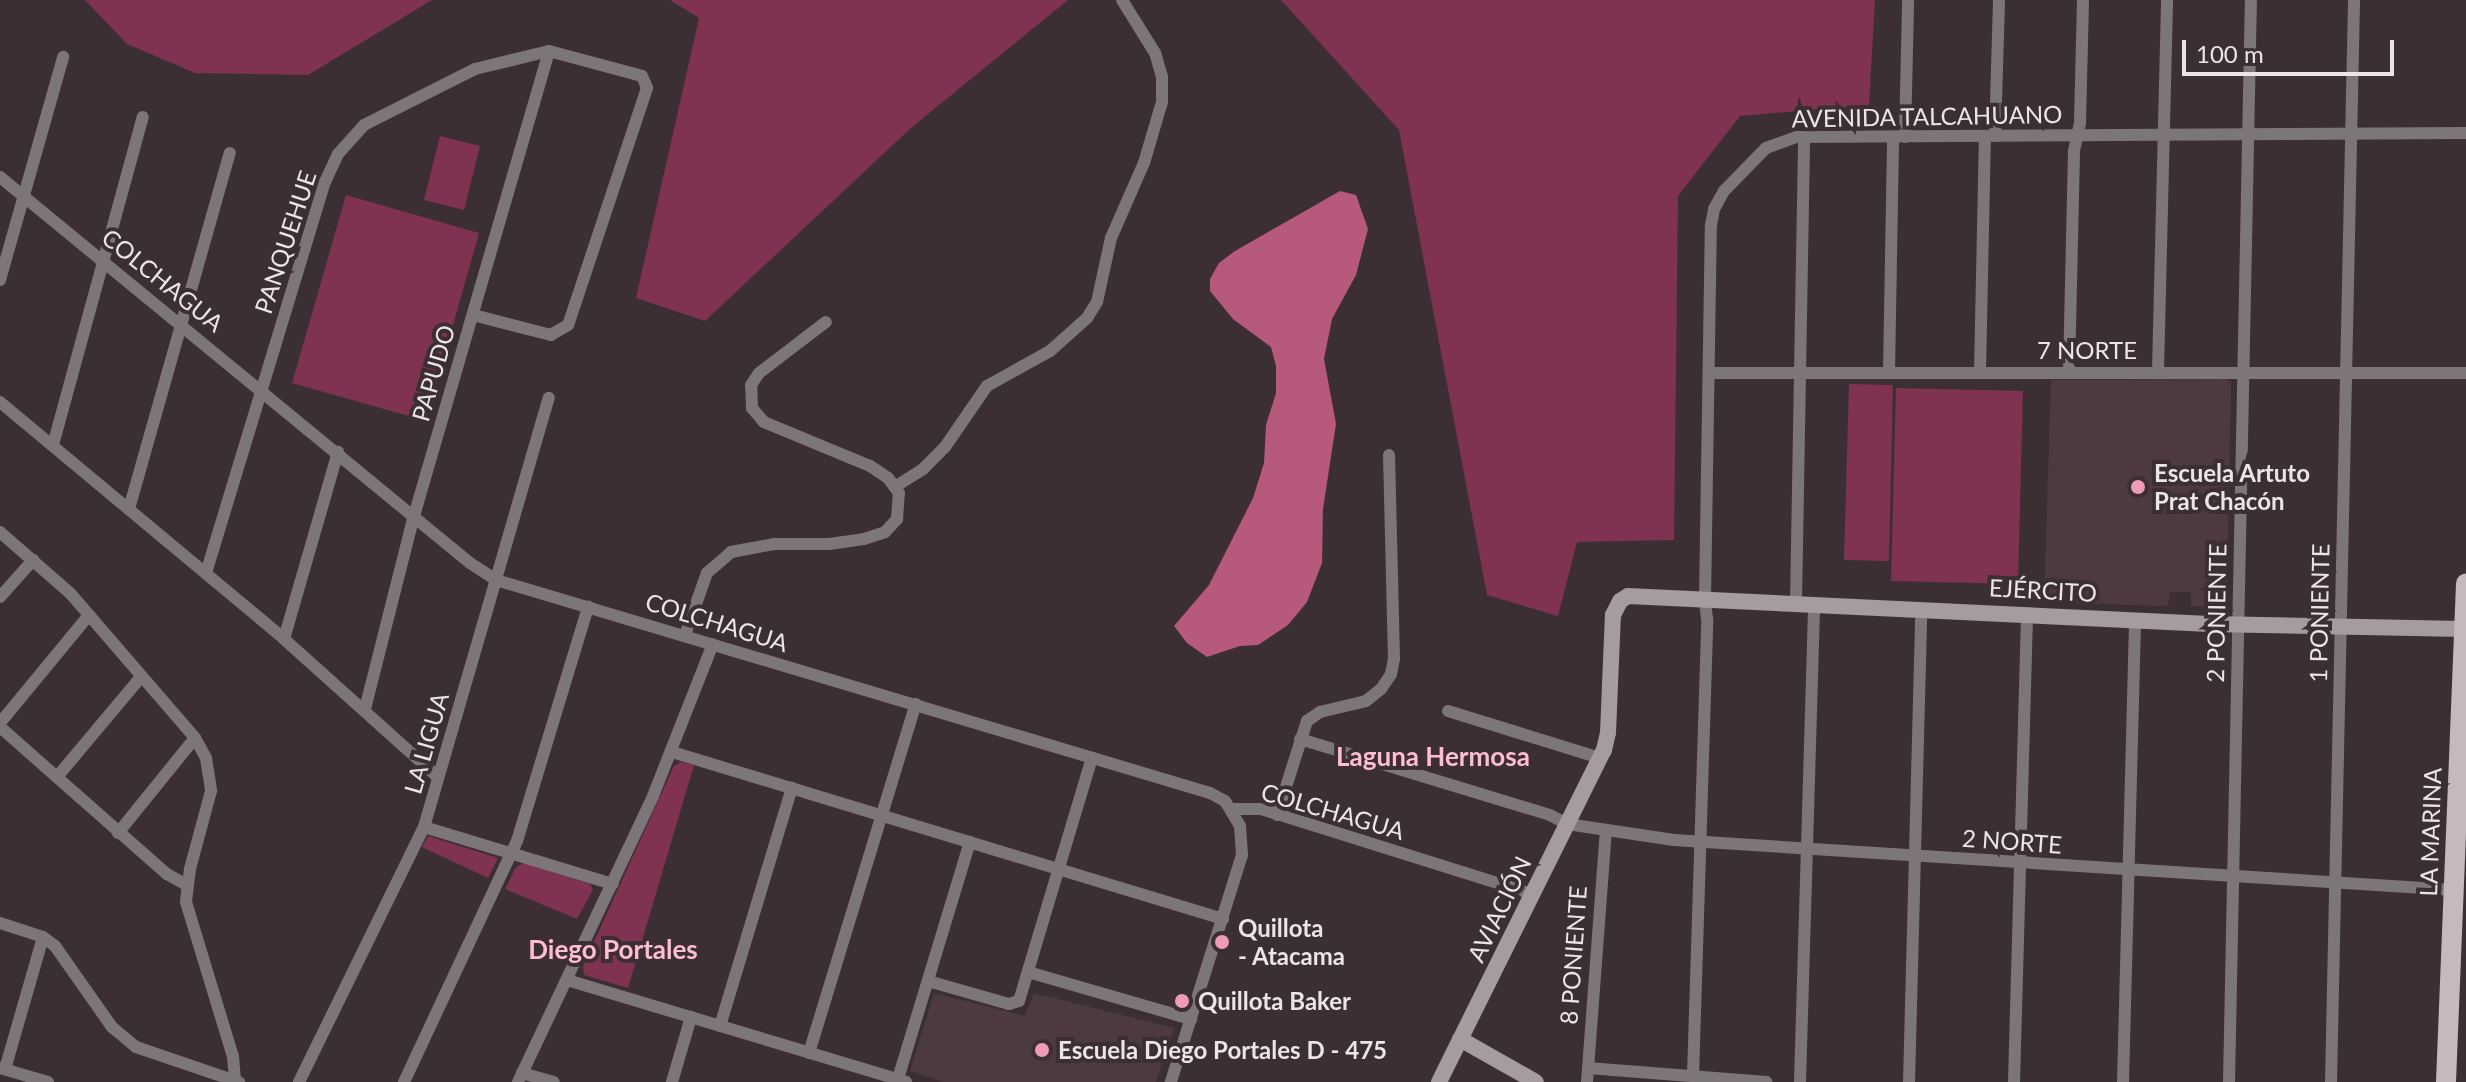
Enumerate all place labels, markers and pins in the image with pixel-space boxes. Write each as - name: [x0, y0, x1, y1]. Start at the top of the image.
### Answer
- place label: Escuela Artuto Prat Chacón: [2154, 459, 2311, 515]
- marker: Escuela Artuto Prat Chacón: [2129, 478, 2147, 496]
- place label: Quillota - Atacama: [1238, 914, 1346, 970]
- marker: Quillota - Atacama: [1213, 933, 1231, 951]
- place label: Quillota Baker: [1198, 987, 1351, 1015]
- marker: Quillota Baker: [1173, 992, 1191, 1010]
- place label: Escuela Diego Portales D - 475: [1058, 1036, 1387, 1064]
- marker: Escuela Diego Portales D - 475: [1033, 1041, 1051, 1059]

